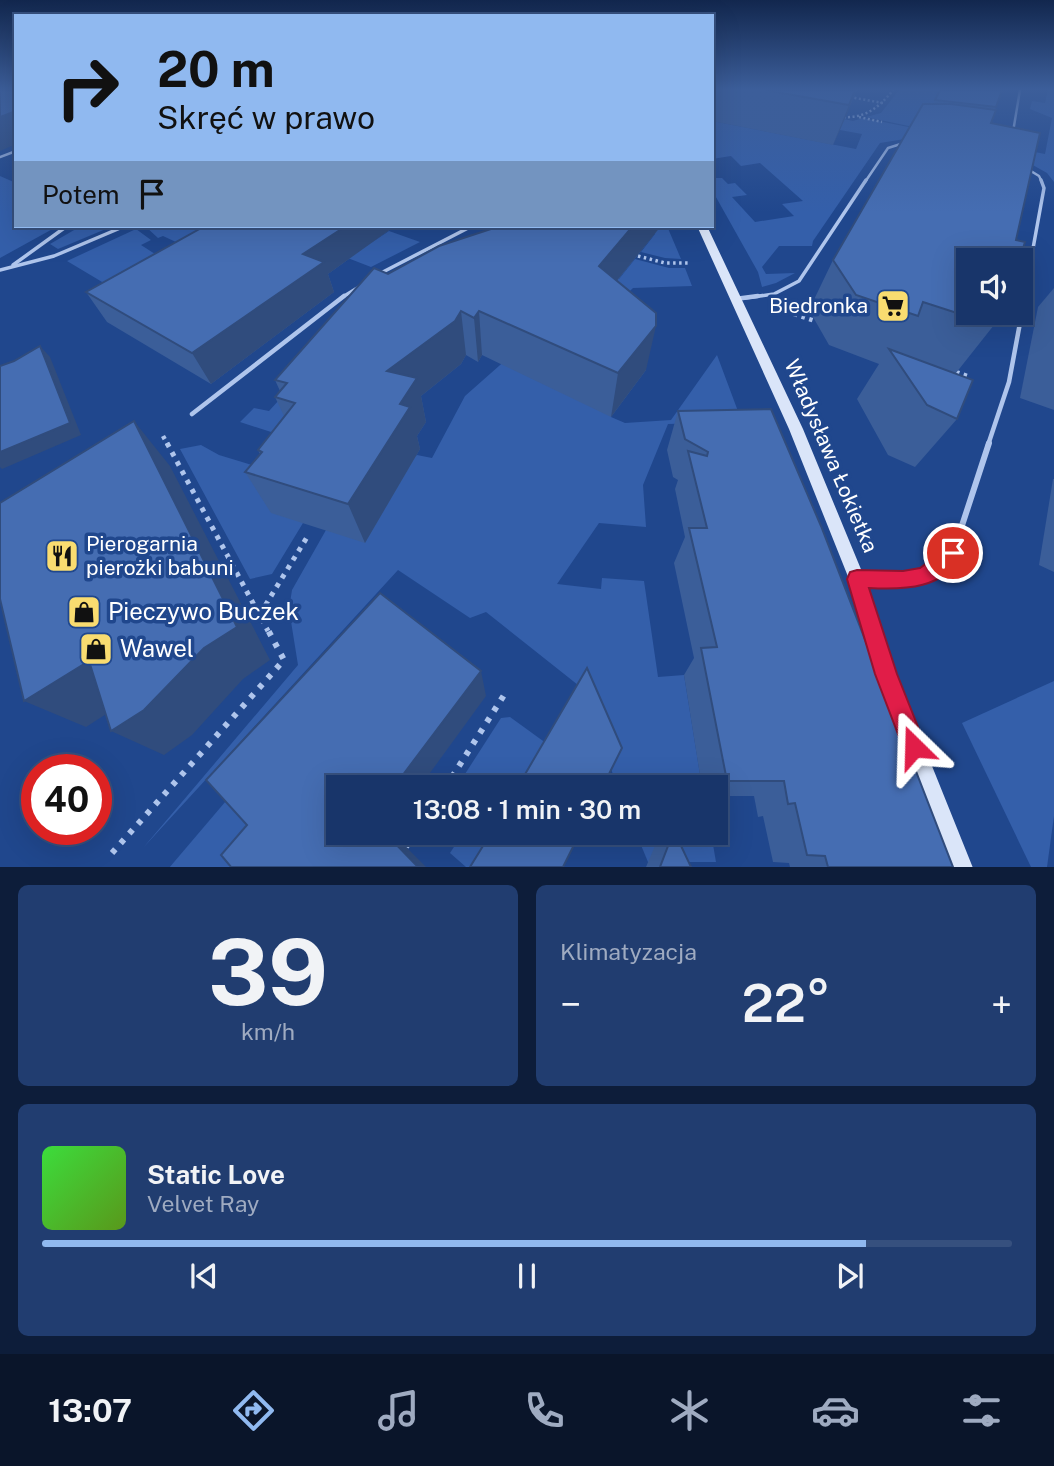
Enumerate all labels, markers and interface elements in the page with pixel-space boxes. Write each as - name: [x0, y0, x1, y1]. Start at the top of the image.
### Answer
- text: 20 m: [157, 40, 275, 98]
- icon: right: [42, 42, 133, 133]
- text: Skręć w prawo: [157, 99, 375, 136]
- icon: arrive: [133, 175, 171, 213]
- text: Potem: [42, 179, 119, 210]
- map controls: [956, 248, 1033, 325]
- button: sound: [956, 248, 1033, 325]
- supermarket icon: Biedronka: [874, 287, 912, 325]
- place label: Biedronka: [769, 293, 868, 318]
- street label: Władysława Łokietka: [779, 356, 883, 556]
- pin: [923, 523, 983, 583]
- place label: Pierogarnia pierożki babuni: [86, 531, 234, 580]
- icon: arrive: [934, 534, 972, 572]
- restaurant icon: Pierogarnia pierożki babuni: [43, 537, 81, 575]
- shop icon: Pieczywo Buczek: [65, 593, 103, 631]
- place label: Pieczywo Buczek: [108, 597, 299, 625]
- shop icon: Wawel: [77, 630, 115, 668]
- place label: Wawel: [120, 634, 194, 662]
- position arrow: [877, 710, 951, 784]
- speed limit sign: 40: [21, 754, 112, 845]
- text: 13:08 · 1 min · 30 m: [413, 794, 641, 825]
- text: 39: [208, 919, 328, 1025]
- text: Klimatyzacja: [560, 938, 697, 965]
- text: 22°: [742, 973, 830, 1034]
- text: −: [560, 982, 581, 1027]
- text: +: [991, 982, 1012, 1027]
- text: km/h: [241, 1018, 295, 1045]
- text: Static Love: [147, 1159, 285, 1190]
- text: Velvet Ray: [147, 1190, 259, 1217]
- icon: previous: [185, 1257, 223, 1295]
- icon: pause: [508, 1257, 546, 1295]
- icon: next: [831, 1257, 869, 1295]
- icon: directions: [229, 1386, 278, 1435]
- icon: music: [374, 1386, 423, 1435]
- icon: phone: [520, 1386, 569, 1435]
- icon: climate: [665, 1386, 714, 1435]
- icon: car: [811, 1386, 860, 1435]
- icon: filters: [957, 1386, 1006, 1435]
- text: 13:07: [48, 1392, 132, 1429]

